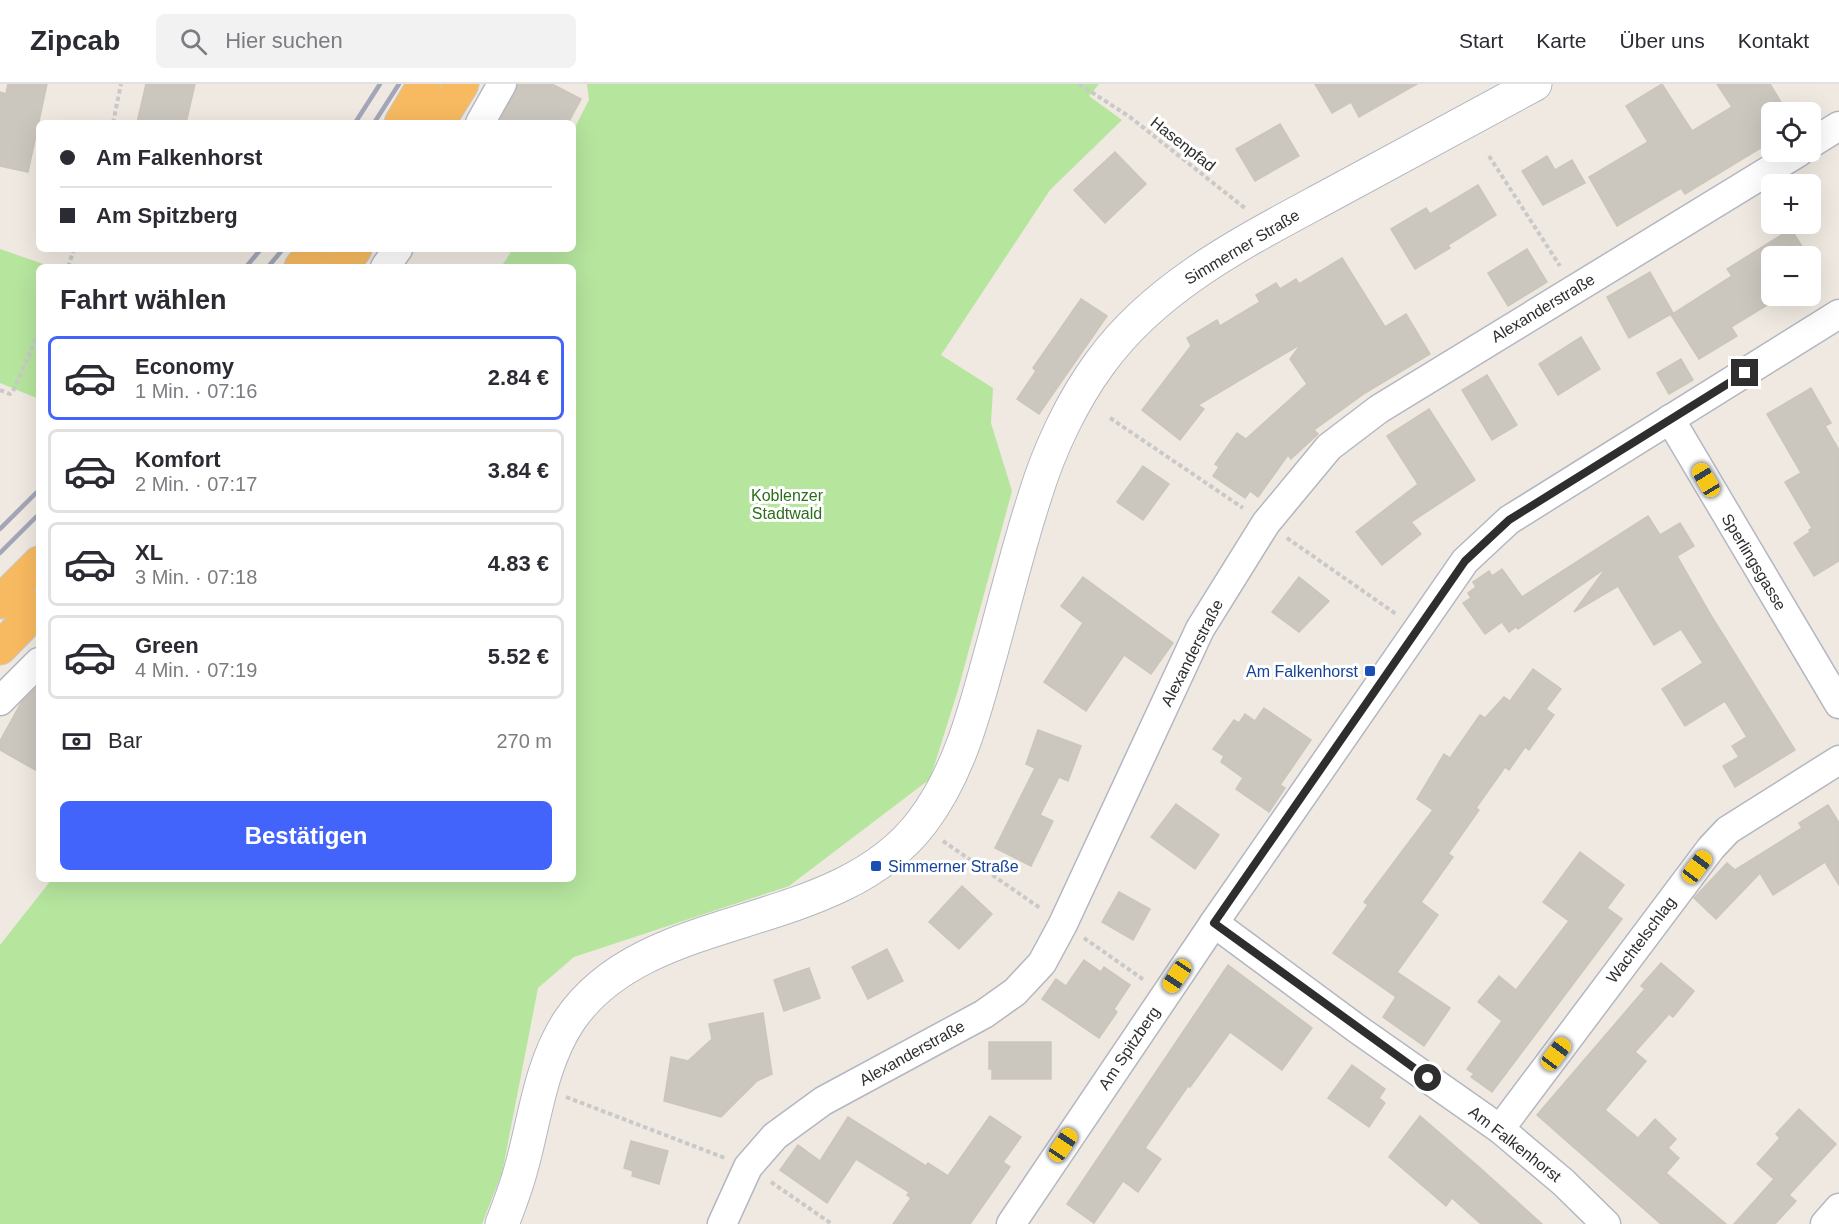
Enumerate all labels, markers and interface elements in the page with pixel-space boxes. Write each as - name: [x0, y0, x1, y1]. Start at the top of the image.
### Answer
- search box: [156, 14, 576, 68]
- text: Zipcab: [30, 25, 120, 56]
- icon: search: [177, 25, 210, 58]
- text: Hier suchen: [225, 28, 343, 53]
- text: Start: [1459, 29, 1503, 52]
- text: Karte: [1536, 29, 1587, 52]
- text: Über uns: [1620, 29, 1705, 52]
- text: Kontakt: [1738, 29, 1809, 52]
- map controls: [1761, 102, 1821, 306]
- button: locate: [1761, 102, 1821, 162]
- street label: Hasenpfad: [1147, 113, 1219, 175]
- text: Am Falkenhorst: [96, 145, 262, 170]
- button: +: [1761, 174, 1821, 234]
- text: Am Spitzberg: [96, 203, 238, 228]
- street label: Simmerner Straße: [1182, 206, 1302, 288]
- button: −: [1761, 246, 1821, 306]
- street label: Alexanderstraße: [1488, 270, 1598, 346]
- text: Fahrt wählen: [60, 285, 227, 315]
- icon: car: [63, 351, 117, 405]
- text: Economy: [135, 354, 234, 379]
- route end: [1731, 359, 1758, 386]
- text: 2.84 €: [488, 365, 549, 390]
- text: 1 Min. · 07:16: [135, 380, 257, 402]
- icon: car: [63, 444, 117, 498]
- text: Komfort: [135, 447, 221, 472]
- text: 3.84 €: [488, 458, 549, 483]
- car: [1689, 460, 1723, 500]
- text: 2 Min. · 07:17: [135, 473, 257, 495]
- park label: Koblenzer Stadtwald: [751, 487, 824, 522]
- street label: Sperlingsgasse: [1719, 511, 1790, 613]
- icon: car: [63, 537, 117, 591]
- text: XL: [135, 540, 163, 565]
- text: 4.83 €: [488, 551, 549, 576]
- text: 3 Min. · 07:18: [135, 566, 257, 588]
- street label: Alexanderstraße: [1158, 597, 1226, 709]
- icon: car: [63, 630, 117, 684]
- text: Green: [135, 633, 199, 658]
- text: 5.52 €: [488, 644, 549, 669]
- text: 4 Min. · 07:19: [135, 659, 257, 681]
- place label: Am Falkenhorst: [1246, 663, 1359, 680]
- marker: Am Falkenhorst: [1363, 664, 1377, 678]
- icon: cash: [60, 725, 93, 758]
- text: Bar: [108, 728, 142, 753]
- text: 270 m: [496, 730, 552, 752]
- button: Bestätigen: [60, 801, 552, 870]
- car: [1679, 847, 1715, 887]
- place label: Simmerner Straße: [888, 858, 1019, 875]
- marker: Simmerner Straße: [869, 859, 883, 873]
- street label: Wachtelschlag: [1603, 894, 1679, 986]
- car: [1159, 956, 1195, 996]
- street label: Am Spitzberg: [1095, 1003, 1163, 1093]
- street label: Alexanderstraße: [857, 1017, 968, 1089]
- car: [1538, 1034, 1574, 1074]
- route start: [1414, 1064, 1441, 1091]
- street label: Am Falkenhorst: [1466, 1103, 1565, 1186]
- car: [1045, 1125, 1081, 1165]

